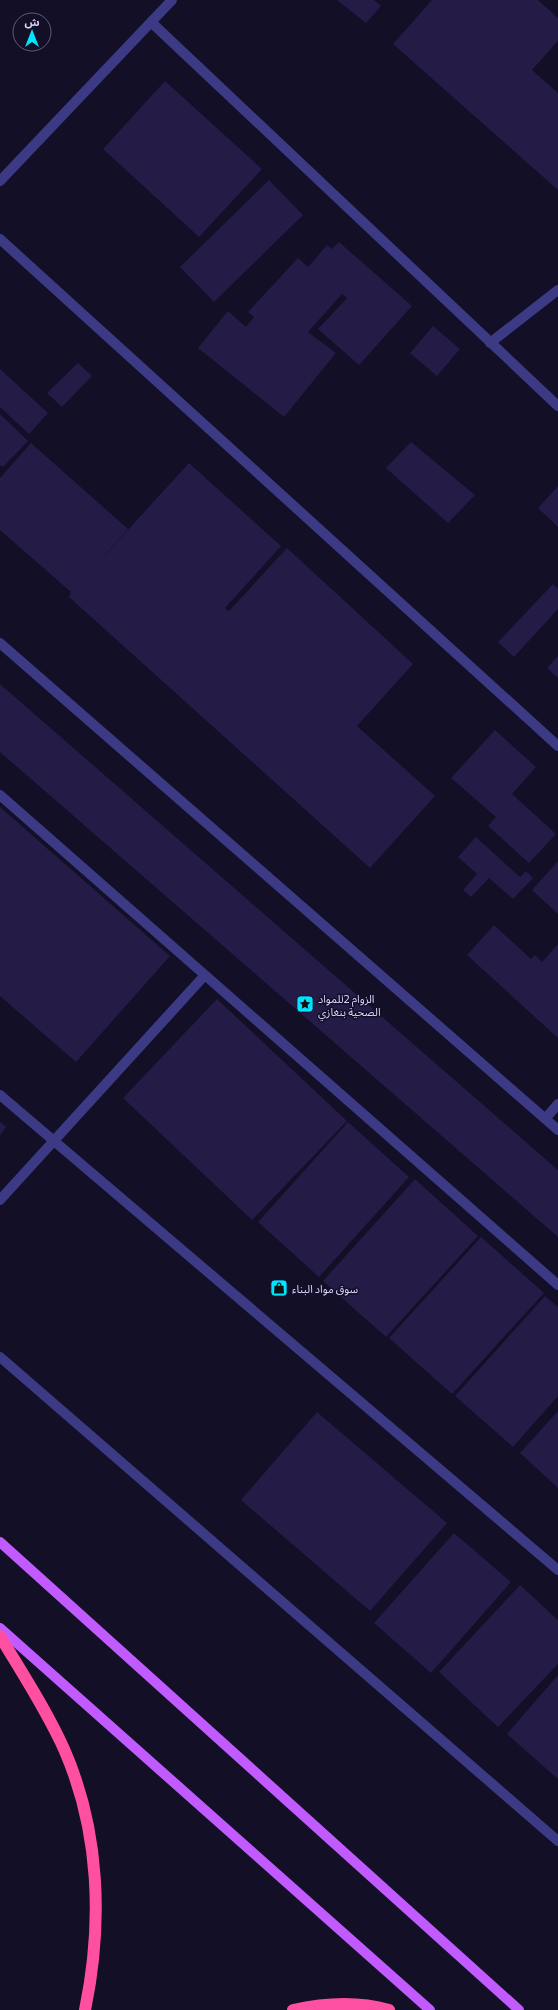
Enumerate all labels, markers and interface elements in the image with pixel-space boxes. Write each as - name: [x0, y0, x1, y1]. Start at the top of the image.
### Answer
- north arrow: [12, 12, 52, 52]
- text: ش: [24, 15, 40, 29]
- place label: الزوام 2للمواد الصحية بنغازي: [318, 992, 381, 1021]
- place icon: الزوام 2للمواد الصحية بنغازي: [295, 994, 315, 1014]
- shop icon: سوق مواد البناء: [269, 1278, 289, 1298]
- place label: سوق مواد البناء: [292, 1282, 358, 1296]

